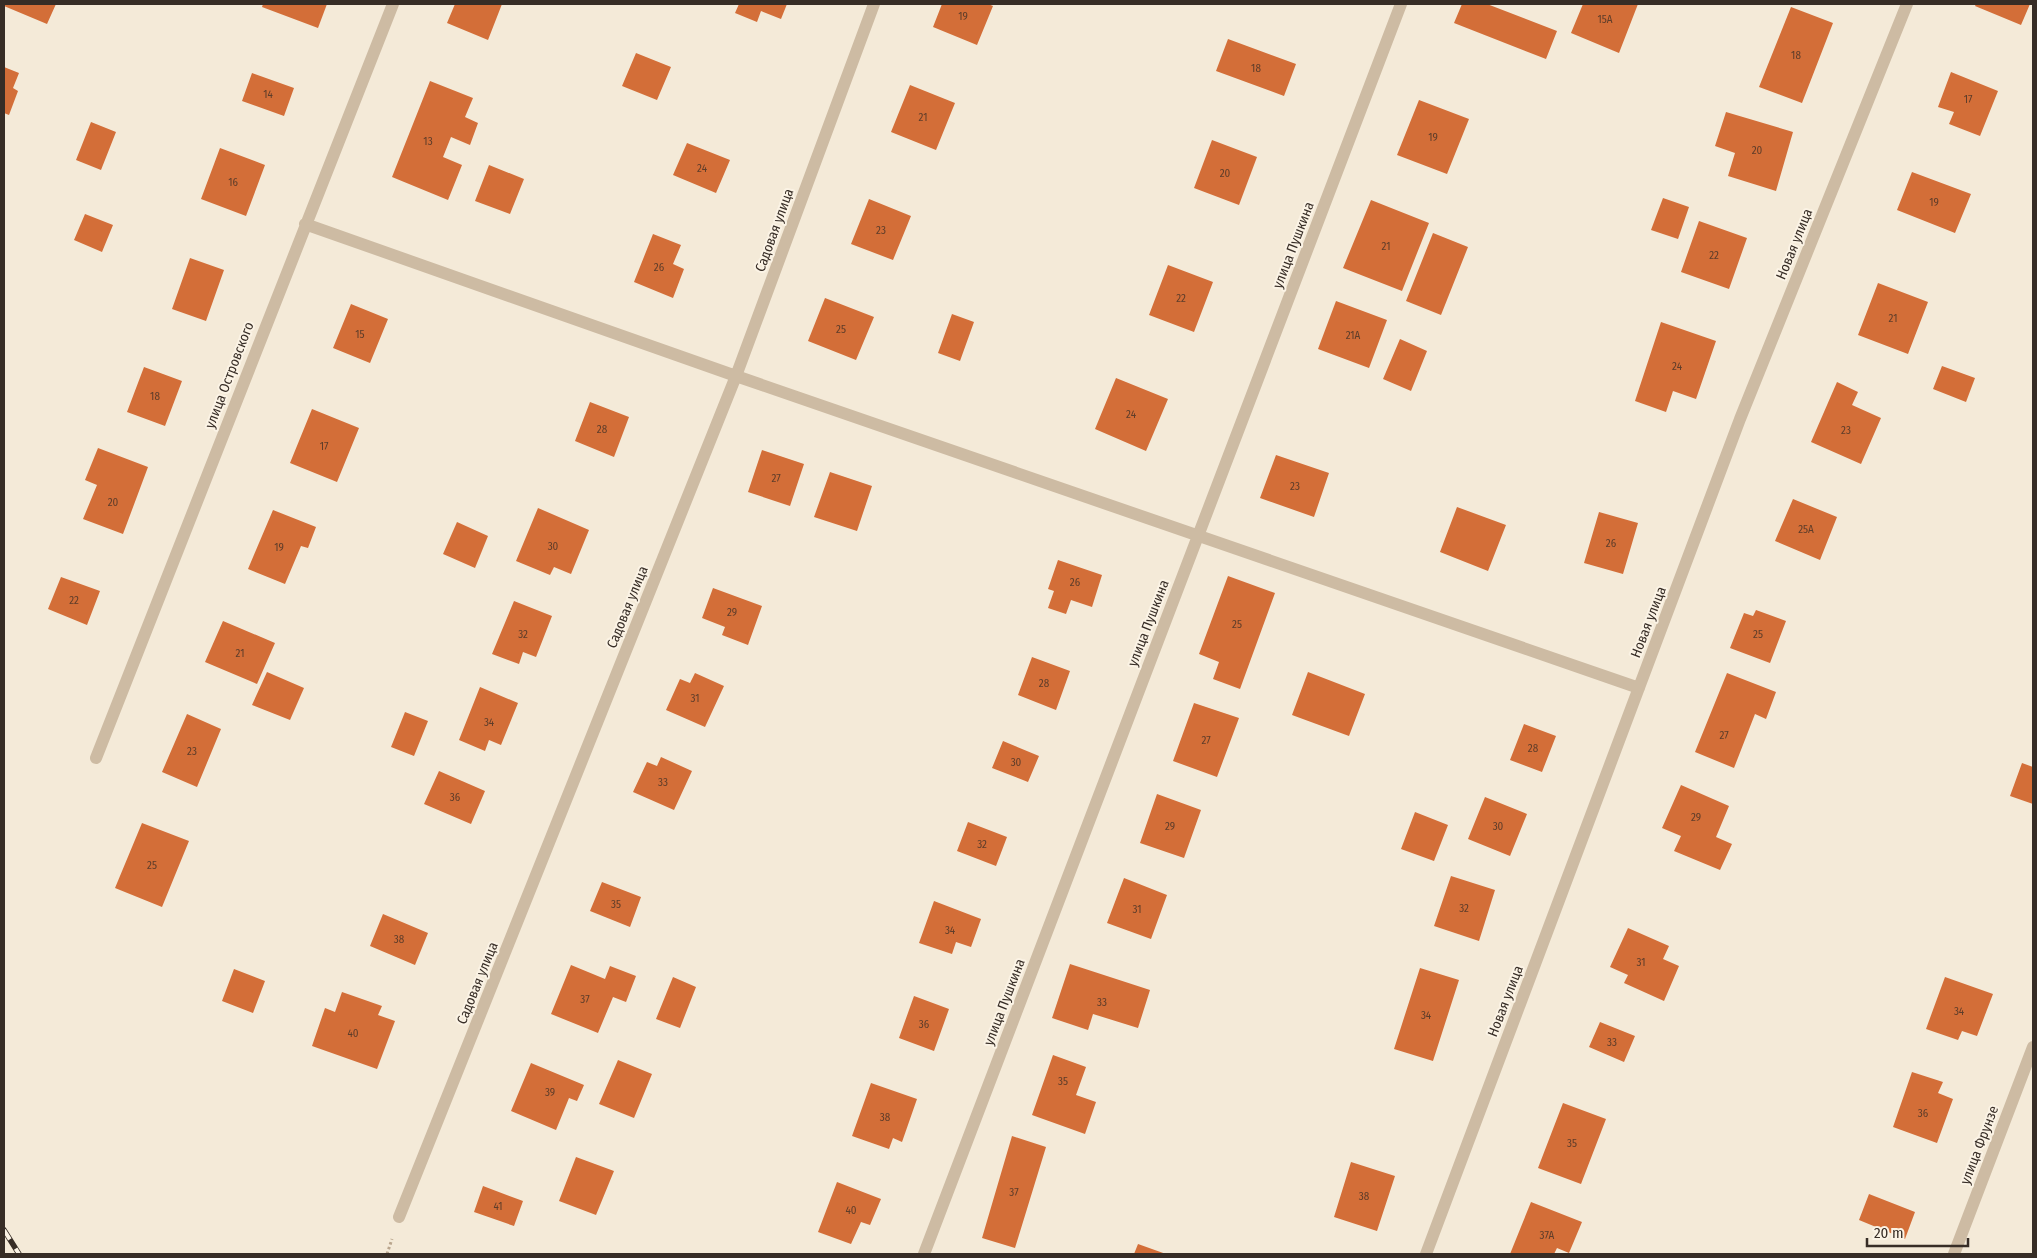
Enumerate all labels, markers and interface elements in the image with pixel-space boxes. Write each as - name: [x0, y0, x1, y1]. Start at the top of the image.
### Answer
- house number: 19: [958, 10, 968, 23]
- house number: 15А: [1597, 13, 1613, 26]
- house number: 18: [1791, 49, 1801, 62]
- house number: 18: [1251, 62, 1261, 75]
- house number: 14: [263, 88, 273, 101]
- house number: 17: [1964, 93, 1973, 106]
- house number: 21: [919, 111, 927, 124]
- house number: 19: [1428, 131, 1438, 144]
- house number: 13: [423, 135, 433, 148]
- house number: 20: [1752, 144, 1763, 157]
- house number: 24: [697, 162, 708, 175]
- house number: 20: [1220, 167, 1231, 180]
- house number: 16: [228, 176, 238, 189]
- street label: Садовая улица: [752, 186, 797, 274]
- house number: 19: [1929, 196, 1939, 209]
- street label: улица Пушкина: [1269, 199, 1318, 291]
- street label: Новая улица: [1773, 206, 1816, 282]
- house number: 23: [876, 224, 886, 237]
- house number: 21: [1382, 240, 1390, 253]
- house number: 22: [1709, 249, 1719, 262]
- house number: 26: [654, 261, 665, 274]
- house number: 22: [1176, 292, 1186, 305]
- house number: 21: [1889, 312, 1897, 325]
- street label: улица Островского: [201, 319, 258, 431]
- house number: 25: [836, 323, 846, 336]
- house number: 15: [355, 328, 365, 341]
- house number: 21А: [1346, 329, 1361, 342]
- house number: 24: [1672, 360, 1683, 373]
- house number: 18: [150, 390, 160, 403]
- house number: 24: [1126, 408, 1137, 421]
- house number: 28: [597, 423, 608, 436]
- house number: 23: [1841, 424, 1851, 437]
- house number: 17: [320, 440, 329, 453]
- house number: 27: [771, 472, 781, 485]
- house number: 23: [1290, 480, 1300, 493]
- house number: 20: [108, 496, 119, 509]
- house number: 25А: [1798, 523, 1814, 536]
- house number: 26: [1606, 537, 1617, 550]
- house number: 30: [548, 540, 559, 553]
- house number: 19: [274, 541, 284, 554]
- street label: Садовая улица: [603, 563, 652, 651]
- house number: 26: [1070, 576, 1081, 589]
- street label: улица Пушкина: [1124, 577, 1173, 669]
- street label: Новая улица: [1627, 584, 1670, 660]
- house number: 22: [69, 594, 79, 607]
- house number: 29: [727, 606, 737, 619]
- house number: 25: [1232, 618, 1242, 631]
- house number: 32: [518, 628, 528, 641]
- house number: 25: [1753, 628, 1763, 641]
- house number: 21: [236, 647, 244, 660]
- house number: 28: [1039, 677, 1050, 690]
- house number: 31: [691, 692, 700, 705]
- house number: 34: [484, 716, 495, 729]
- house number: 27: [1719, 729, 1729, 742]
- house number: 27: [1201, 734, 1211, 747]
- house number: 28: [1528, 742, 1539, 755]
- house number: 23: [187, 745, 197, 758]
- house number: 30: [1011, 756, 1022, 769]
- house number: 33: [658, 776, 668, 789]
- house number: 36: [450, 791, 461, 804]
- house number: 29: [1691, 811, 1701, 824]
- house number: 29: [1165, 820, 1175, 833]
- house number: 30: [1493, 820, 1504, 833]
- house number: 32: [977, 838, 987, 851]
- house number: 25: [147, 859, 157, 872]
- house number: 35: [611, 898, 621, 911]
- house number: 32: [1459, 902, 1469, 915]
- house number: 31: [1133, 903, 1142, 916]
- house number: 34: [945, 924, 956, 937]
- house number: 38: [394, 933, 405, 946]
- street label: Садовая улица: [453, 939, 502, 1027]
- street label: улица Пушкина: [980, 956, 1029, 1048]
- house number: 31: [1637, 956, 1646, 969]
- street label: Новая улица: [1484, 963, 1527, 1039]
- house number: 37: [580, 993, 590, 1006]
- house number: 33: [1097, 996, 1107, 1009]
- house number: 34: [1954, 1005, 1965, 1018]
- house number: 34: [1421, 1009, 1432, 1022]
- house number: 36: [919, 1018, 930, 1031]
- house number: 40: [347, 1027, 359, 1040]
- house number: 33: [1607, 1036, 1617, 1049]
- house number: 35: [1058, 1075, 1068, 1088]
- house number: 39: [545, 1086, 555, 1099]
- street label: улица Фрунзе: [1957, 1103, 2002, 1187]
- house number: 36: [1918, 1107, 1929, 1120]
- house number: 38: [880, 1111, 891, 1124]
- house number: 35: [1567, 1137, 1577, 1150]
- house number: 37: [1009, 1186, 1019, 1199]
- house number: 38: [1359, 1190, 1370, 1203]
- house number: 41: [493, 1200, 503, 1213]
- house number: 40: [845, 1204, 857, 1217]
- scale bar: [1867, 1216, 1968, 1248]
- text: 20 m: [1874, 1224, 1904, 1242]
- house number: 37А: [1540, 1229, 1555, 1242]

